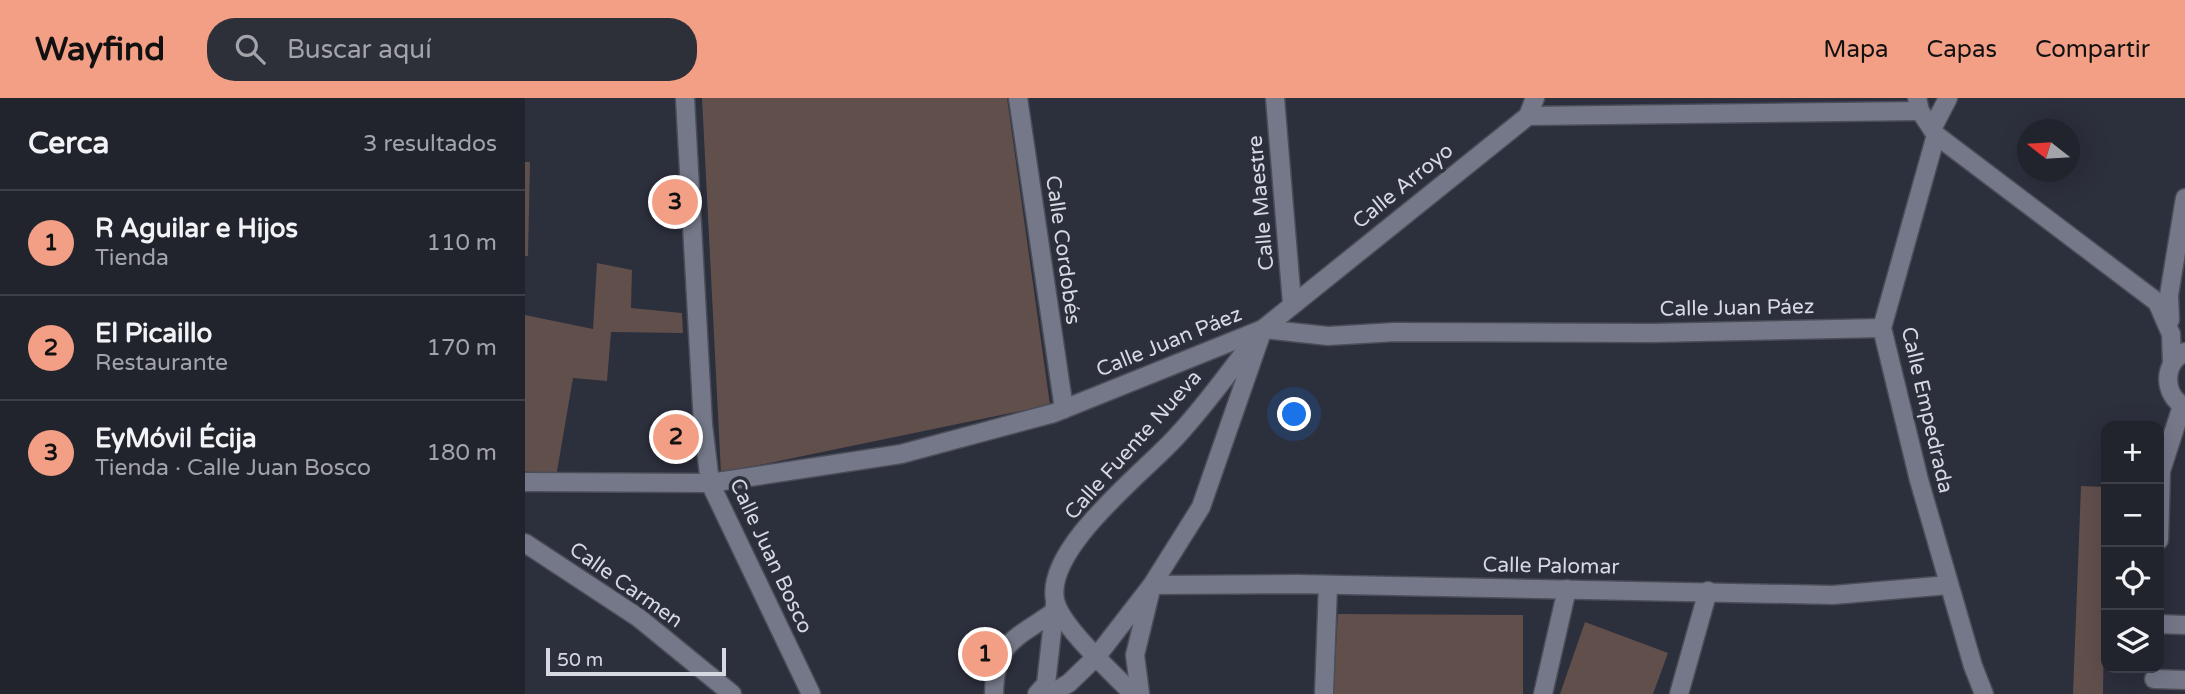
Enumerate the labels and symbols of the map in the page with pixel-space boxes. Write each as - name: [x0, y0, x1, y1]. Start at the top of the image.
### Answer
- north arrow: [2017, 119, 2080, 182]
- street label: Calle Maestre: [1243, 134, 1279, 272]
- street label: Calle Arroyo: [1348, 138, 1458, 234]
- street label: Calle Cordobés: [1040, 174, 1086, 326]
- pin: 3: [652, 176, 698, 228]
- street label: Calle Juan Páez: [1660, 294, 1814, 322]
- street label: Calle Juan Páez: [1093, 301, 1245, 383]
- street label: Calle Empedrada: [1896, 324, 1958, 496]
- street label: Calle Fuente Nueva: [1059, 365, 1207, 525]
- your location: [1277, 397, 1311, 431]
- pin: 2: [653, 411, 699, 463]
- street label: Calle Juan Bosco: [724, 475, 818, 637]
- street label: Calle Carmen: [565, 537, 687, 633]
- street label: Calle Palomar: [1482, 552, 1620, 580]
- pin: 1: [962, 628, 1008, 680]
- scale bar: [546, 645, 726, 677]

